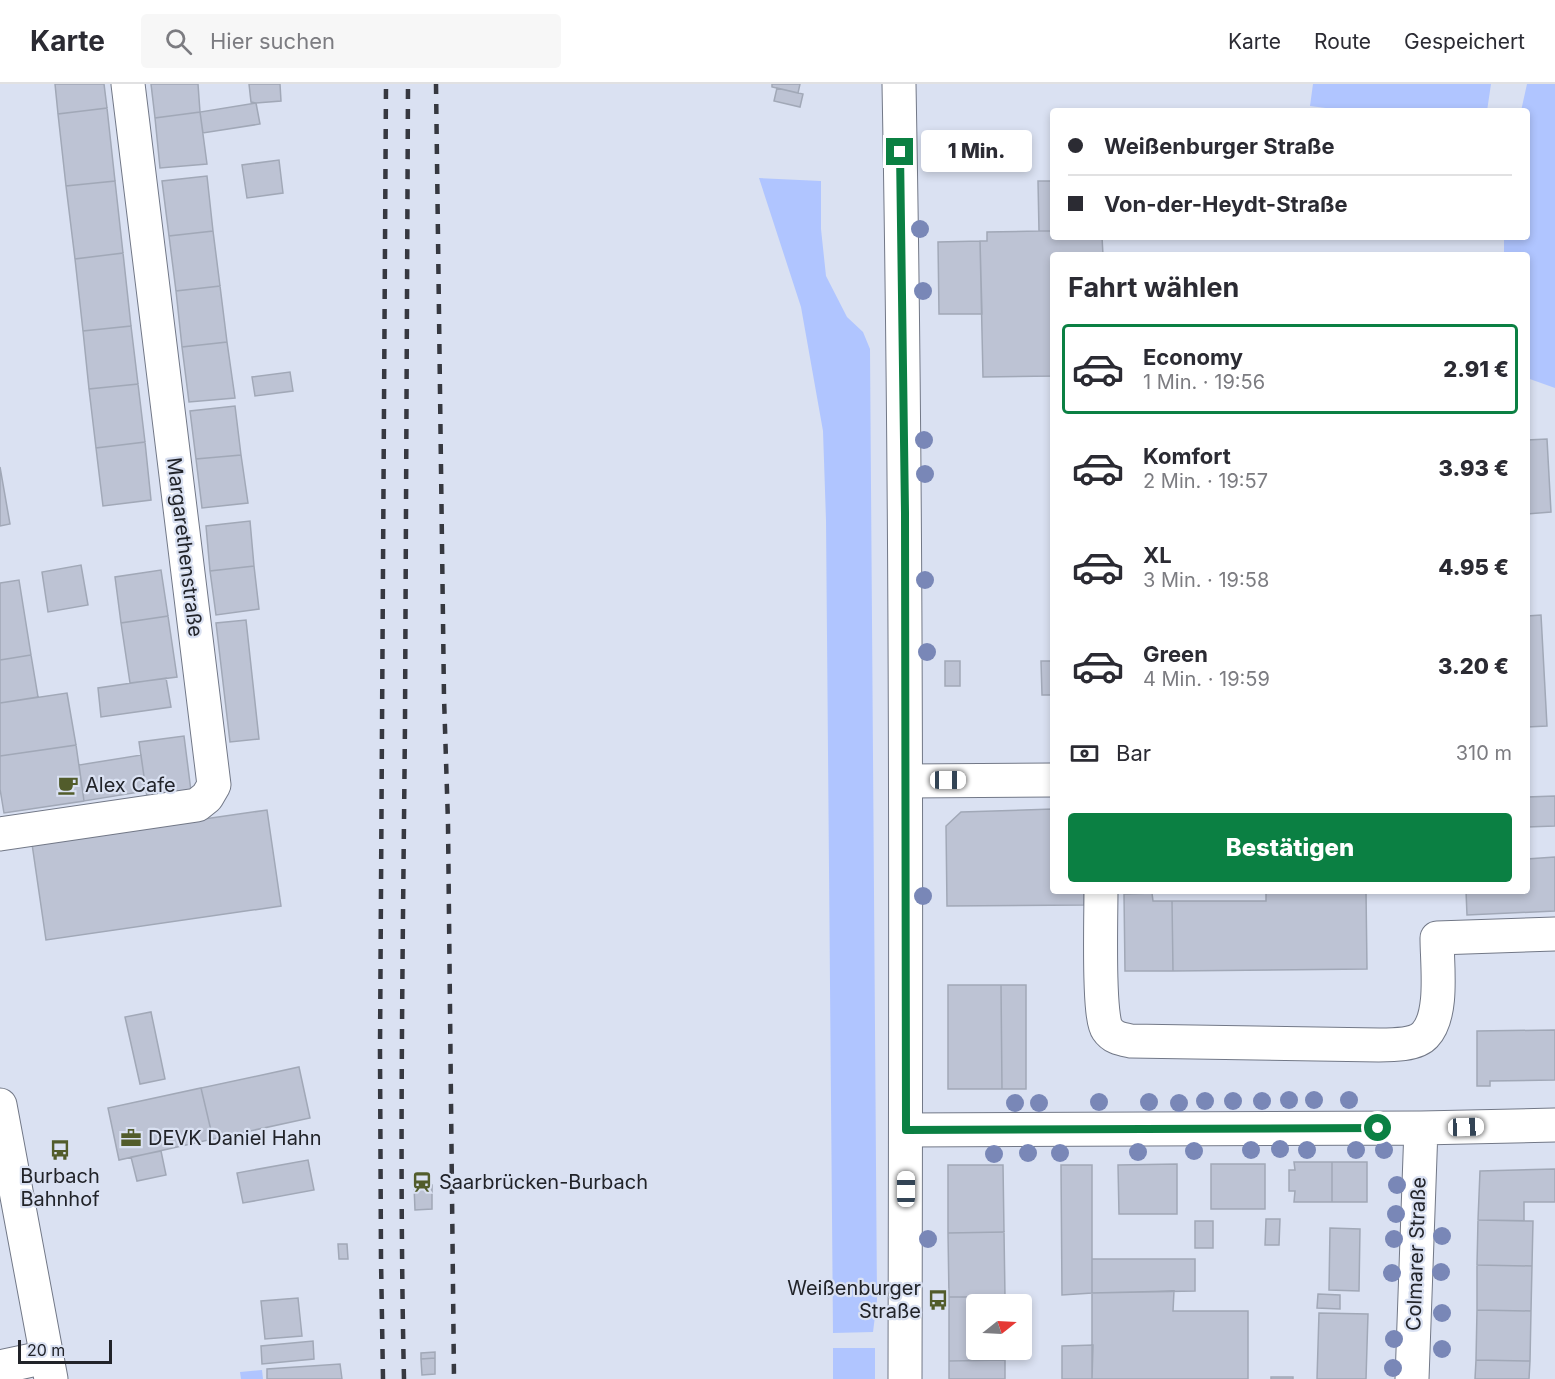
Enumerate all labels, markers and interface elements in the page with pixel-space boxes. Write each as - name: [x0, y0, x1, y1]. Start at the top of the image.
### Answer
- search box: [141, 14, 561, 68]
- text: Karte: [30, 24, 105, 58]
- icon: search: [162, 25, 195, 58]
- text: Hier suchen: [210, 28, 335, 54]
- text: Karte: [1228, 29, 1281, 54]
- text: Route: [1314, 29, 1371, 54]
- text: Gespeichert: [1404, 29, 1525, 54]
- callout: 1 Min.: [921, 131, 1032, 173]
- text: Weißenburger Straße: [1104, 133, 1335, 159]
- route end: [886, 138, 913, 165]
- text: 1 Min.: [948, 139, 1005, 163]
- text: Von-der-Heydt-Straße: [1104, 191, 1348, 217]
- text: Fahrt wählen: [1068, 271, 1239, 304]
- icon: car: [1071, 342, 1125, 396]
- text: Economy: [1143, 344, 1243, 370]
- text: 2.91 €: [1443, 356, 1509, 382]
- text: 1 Min. · 19:56: [1143, 370, 1265, 394]
- icon: car: [1071, 441, 1125, 495]
- text: Komfort: [1143, 443, 1231, 469]
- text: 3.93 €: [1439, 455, 1509, 481]
- street label: Margarethenstraße: [162, 456, 208, 638]
- text: 2 Min. · 19:57: [1143, 469, 1268, 493]
- icon: car: [1071, 540, 1125, 594]
- text: XL: [1143, 542, 1172, 568]
- text: 4.95 €: [1438, 554, 1509, 580]
- text: 3 Min. · 19:58: [1143, 568, 1269, 592]
- icon: car: [1071, 639, 1125, 693]
- text: Green: [1143, 641, 1208, 667]
- text: 3.20 €: [1438, 653, 1509, 679]
- text: 4 Min. · 19:59: [1143, 667, 1270, 691]
- icon: cash: [1068, 737, 1101, 770]
- text: Bar: [1116, 740, 1151, 766]
- text: 310 m: [1456, 741, 1512, 765]
- car: [930, 771, 966, 789]
- cafe icon: Alex Cafe: [56, 773, 80, 797]
- place label: Alex Cafe: [85, 773, 176, 797]
- button: Bestätigen: [1068, 813, 1512, 882]
- route start: [1364, 1114, 1391, 1141]
- car: [1448, 1117, 1484, 1137]
- office icon: DEVK Daniel Hahn: [119, 1126, 143, 1150]
- place label: DEVK Daniel Hahn: [148, 1126, 322, 1150]
- bus stop icon: Burbach Bahnhof: [48, 1138, 72, 1162]
- place label: Burbach Bahnhof: [20, 1164, 100, 1211]
- station icon: Saarbrücken-Burbach: [410, 1170, 434, 1194]
- place label: Saarbrücken-Burbach: [439, 1170, 648, 1194]
- car: [897, 1171, 915, 1207]
- street label: Colmarer Straße: [1401, 1176, 1431, 1332]
- place label: Weißenburger Straße: [787, 1276, 921, 1323]
- bus stop icon: Weißenburger Straße: [926, 1288, 950, 1312]
- north arrow: [966, 1294, 1032, 1360]
- map controls: [966, 1294, 1032, 1360]
- scale bar: [18, 1337, 112, 1364]
- text: 20 m: [27, 1340, 65, 1360]

